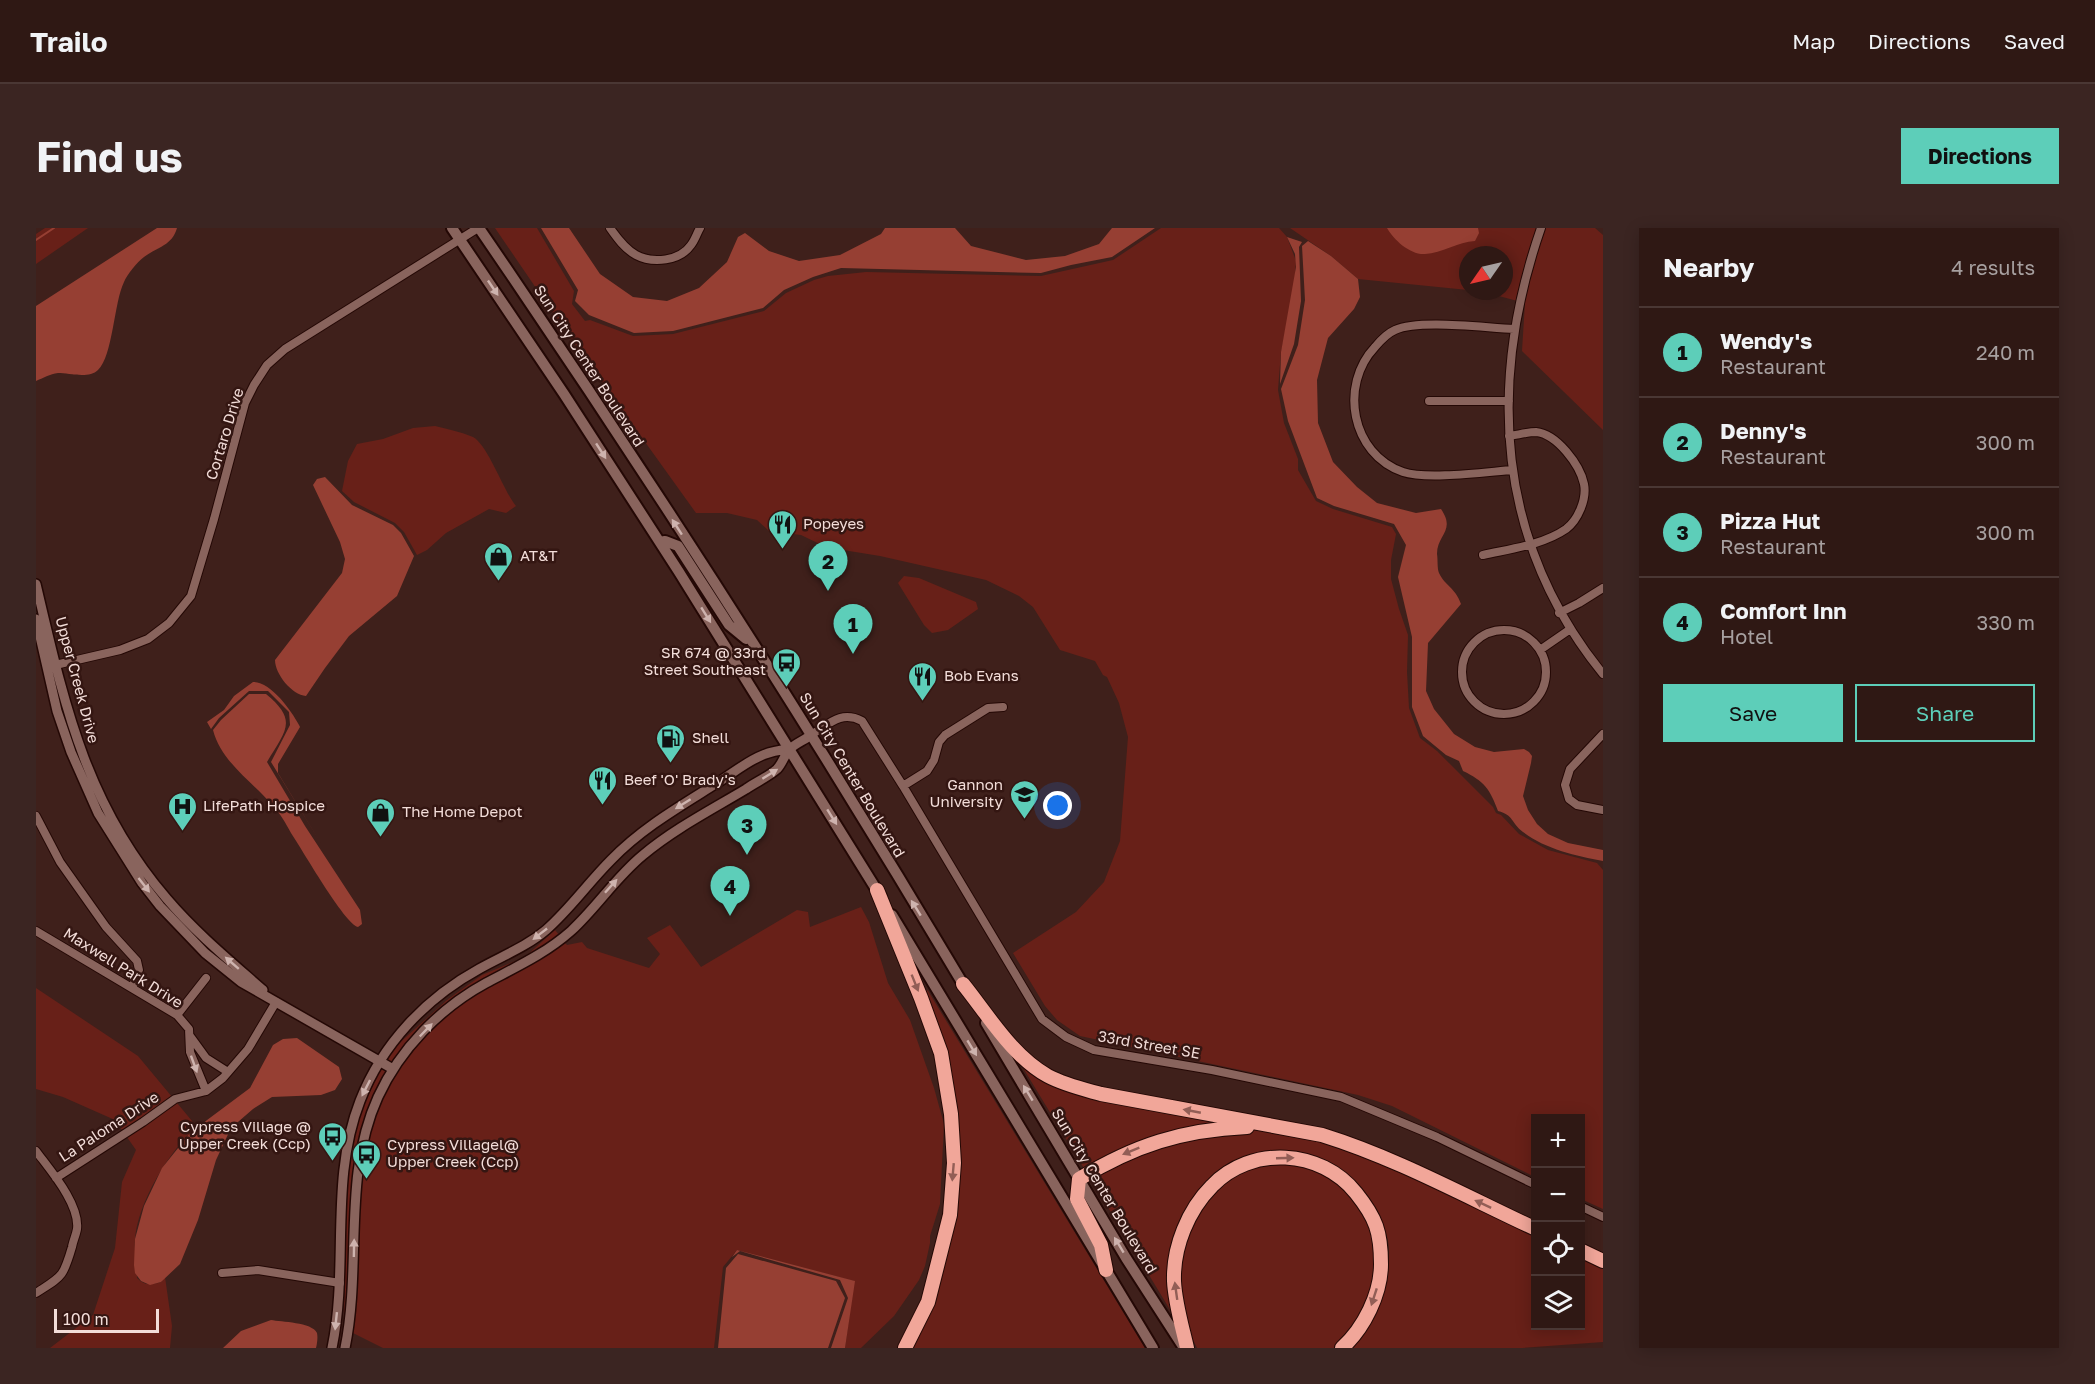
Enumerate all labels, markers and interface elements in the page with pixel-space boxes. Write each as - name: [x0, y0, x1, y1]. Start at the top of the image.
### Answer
- text: Trailo: [30, 25, 108, 58]
- text: Map: [1792, 28, 1835, 54]
- text: Directions: [1868, 28, 1971, 54]
- text: Saved: [2004, 28, 2065, 54]
- button: Directions: [1901, 128, 2059, 184]
- text: Find us: [36, 131, 183, 181]
- north arrow: [1459, 246, 1513, 300]
- text: Nearby: [1663, 252, 1754, 283]
- text: 4 results: [1951, 255, 2035, 279]
- one-way arrow: [487, 280, 499, 296]
- street label: Sun City Center Boulevard: [531, 281, 649, 450]
- text: Wendy's: [1720, 327, 1812, 354]
- text: 1: [1677, 340, 1688, 364]
- text: 240 m: [1976, 340, 2035, 364]
- text: Restaurant: [1720, 354, 1826, 378]
- street label: Cortaro Drive: [201, 385, 247, 482]
- text: Denny's: [1720, 417, 1807, 444]
- text: 2: [1676, 430, 1689, 454]
- text: 300 m: [1976, 430, 2035, 454]
- one-way arrow: [595, 443, 606, 459]
- text: Restaurant: [1720, 444, 1826, 468]
- text: Pizza Hut: [1720, 507, 1820, 534]
- restaurant icon: Popeyes: [766, 508, 798, 550]
- place label: Popeyes: [803, 514, 864, 532]
- one-way arrow: [672, 518, 683, 535]
- text: 3: [1676, 520, 1689, 544]
- text: 300 m: [1976, 520, 2035, 544]
- text: Restaurant: [1720, 534, 1826, 558]
- shop icon: AT&T: [483, 540, 515, 582]
- pin: 2: [808, 542, 848, 591]
- place label: AT&T: [520, 546, 558, 564]
- text: Comfort Inn: [1720, 597, 1847, 624]
- pin: 1: [834, 604, 872, 654]
- one-way arrow: [701, 607, 712, 623]
- text: 4: [1676, 610, 1689, 634]
- text: 330 m: [1977, 610, 2035, 634]
- street label: Upper Creek Drive: [52, 614, 104, 745]
- text: Hotel: [1720, 624, 1773, 648]
- place label: SR 674 @ 33rd Street Southeast: [644, 643, 766, 678]
- bus stop icon: SR 674 @ 33rd Street Southeast: [771, 646, 803, 688]
- restaurant icon: Bob Evans: [907, 660, 939, 702]
- place label: Bob Evans: [944, 666, 1019, 684]
- button: Save: [1663, 684, 1843, 742]
- button: Share: [1855, 684, 2035, 742]
- street label: Sun City Center Boulevard: [796, 689, 909, 860]
- fuel station icon: Shell: [655, 722, 687, 764]
- place label: Shell: [692, 728, 729, 746]
- restaurant icon: Beef 'O' Brady's: [587, 764, 619, 806]
- one-way arrow: [761, 768, 778, 779]
- place label: Beef 'O' Brady's: [624, 770, 736, 788]
- place label: Gannon University: [929, 775, 1004, 810]
- school or university icon: Gannon University: [1008, 778, 1040, 820]
- hospital icon: LifePath Hospice: [166, 790, 198, 832]
- your location: [1043, 791, 1072, 820]
- place label: LifePath Hospice: [203, 796, 325, 814]
- shop icon: The Home Depot: [365, 796, 397, 838]
- one-way arrow: [675, 798, 691, 809]
- place label: The Home Depot: [402, 802, 523, 820]
- pin: 3: [728, 806, 766, 855]
- one-way arrow: [826, 809, 837, 825]
- pin: 4: [710, 866, 750, 916]
- one-way arrow: [137, 877, 150, 893]
- one-way arrow: [604, 879, 617, 894]
- one-way arrow: [910, 900, 921, 916]
- street label: Maxwell Park Drive: [61, 923, 187, 1011]
- one-way arrow: [532, 928, 547, 940]
- one-way arrow: [225, 957, 240, 970]
- one-way arrow: [911, 974, 920, 992]
- one-way arrow: [418, 1023, 432, 1037]
- street label: 33rd Street SE: [1097, 1026, 1202, 1062]
- one-way arrow: [967, 1040, 978, 1056]
- one-way arrow: [190, 1055, 200, 1073]
- one-way arrow: [362, 1079, 371, 1096]
- one-way arrow: [1022, 1085, 1033, 1101]
- street label: La Paloma Drive: [55, 1087, 162, 1165]
- street label: Sun City Center Boulevard: [1048, 1105, 1161, 1276]
- one-way arrow: [1182, 1106, 1201, 1115]
- map controls: [1531, 1114, 1585, 1330]
- button: +: [1531, 1114, 1585, 1168]
- place label: Cypress Village @ Upper Creek (Ccp): [179, 1117, 311, 1152]
- bus stop icon: Cypress Village @ Upper Creek (Ccp): [316, 1120, 348, 1162]
- place label: Cypress Villagel@ Upper Creek (Ccp): [387, 1135, 519, 1170]
- bus stop icon: Cypress Villagel@ Upper Creek (Ccp): [350, 1138, 382, 1180]
- one-way arrow: [1122, 1147, 1140, 1156]
- one-way arrow: [1275, 1153, 1294, 1162]
- one-way arrow: [949, 1163, 958, 1182]
- button: −: [1531, 1168, 1585, 1222]
- one-way arrow: [1474, 1200, 1491, 1209]
- button: locate: [1531, 1222, 1585, 1276]
- one-way arrow: [1113, 1237, 1124, 1253]
- one-way arrow: [349, 1239, 359, 1258]
- button: layers: [1531, 1276, 1585, 1330]
- one-way arrow: [1171, 1281, 1180, 1300]
- one-way arrow: [1369, 1288, 1378, 1306]
- scale bar: [54, 1306, 159, 1334]
- text: 100 m: [63, 1309, 109, 1329]
- one-way arrow: [331, 1311, 341, 1330]

